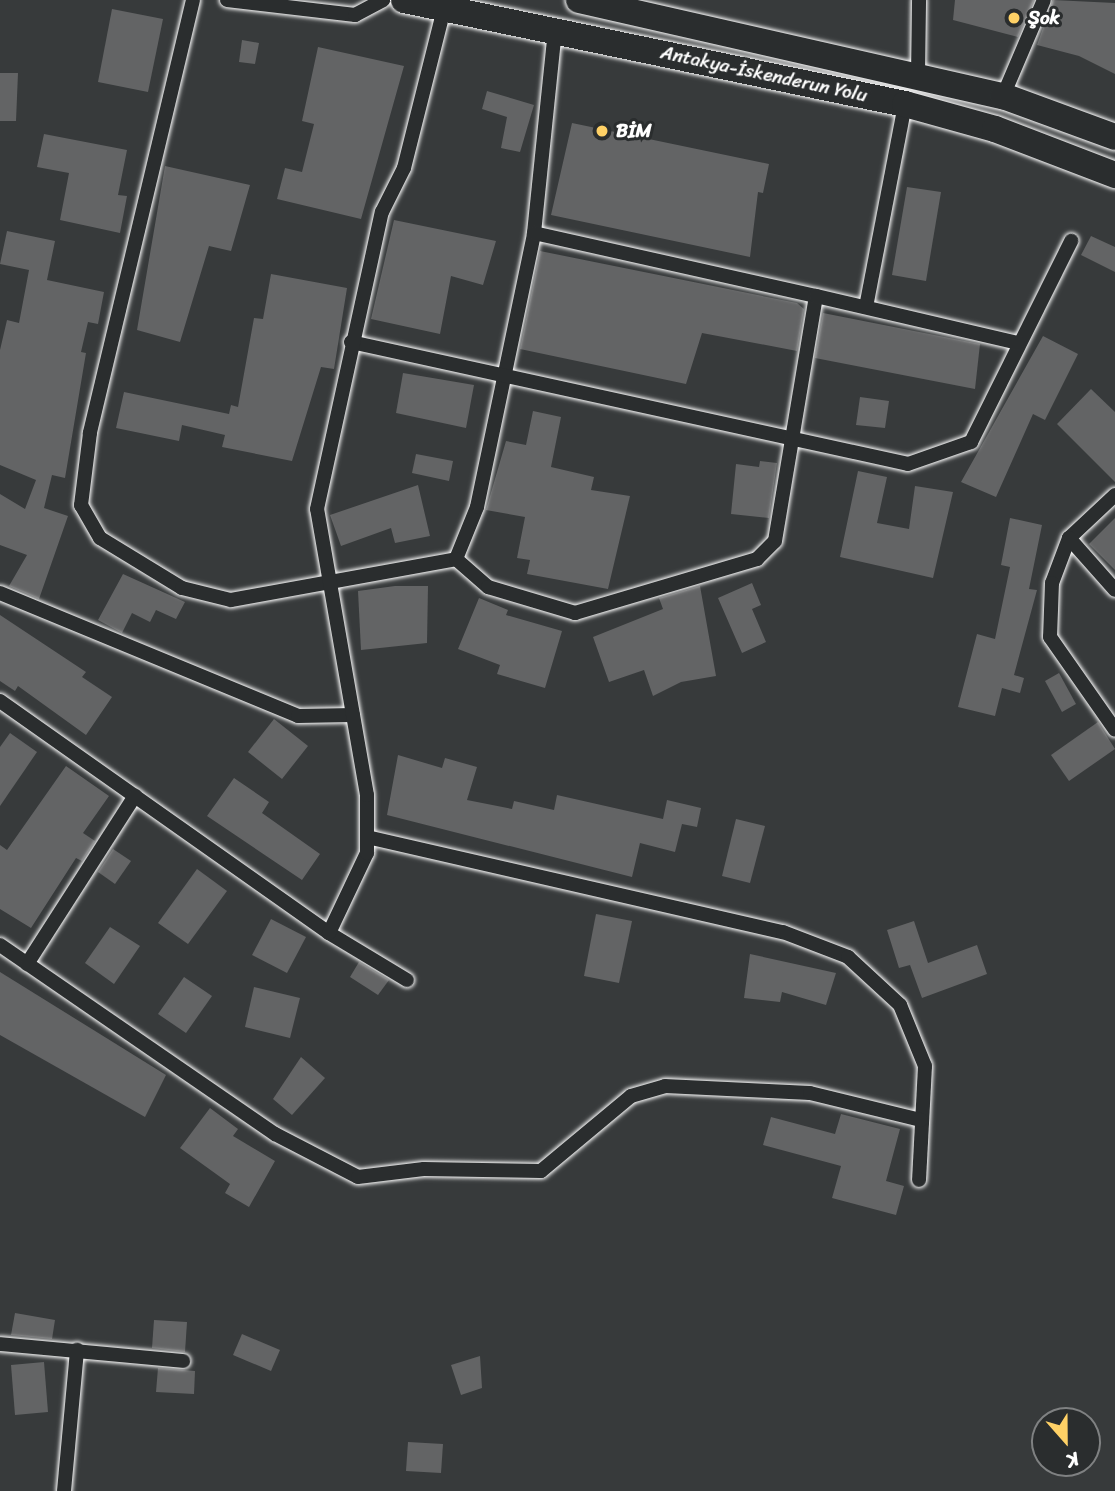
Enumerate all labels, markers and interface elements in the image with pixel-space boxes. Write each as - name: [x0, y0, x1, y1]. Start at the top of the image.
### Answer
- place label: Şok: [1028, 7, 1060, 29]
- marker: Şok: [1006, 10, 1022, 26]
- street label: Antakya-İskenderun Yolu: [658, 41, 870, 107]
- place label: BİM: [616, 120, 652, 142]
- marker: BİM: [594, 123, 610, 139]
- north arrow: [1031, 1407, 1101, 1477]
- text: K: [1062, 1443, 1084, 1478]

